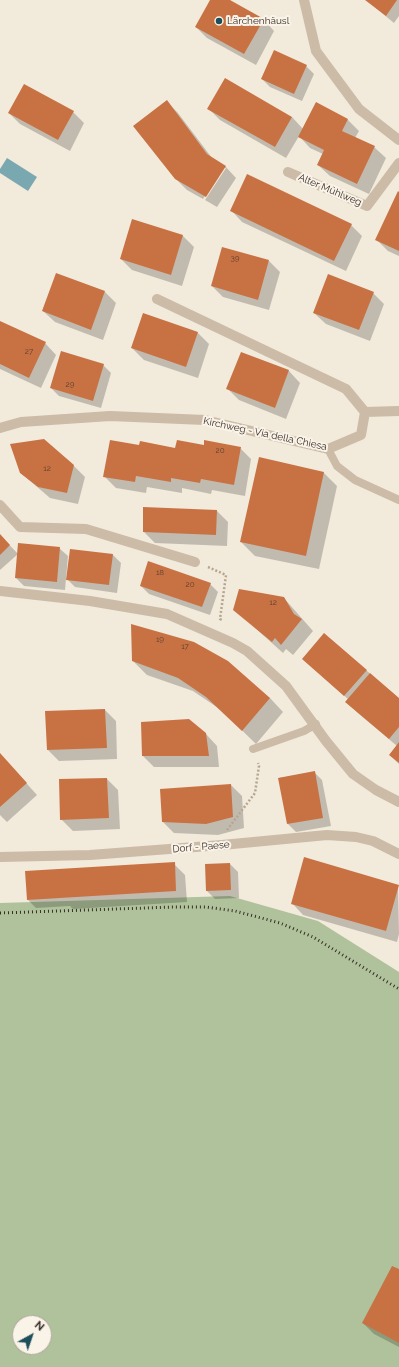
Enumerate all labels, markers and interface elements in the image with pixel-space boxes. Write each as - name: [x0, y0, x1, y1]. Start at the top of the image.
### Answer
- place label: Lärchenhäusl: [227, 15, 289, 27]
- marker: Lärchenhäusl: [214, 16, 224, 26]
- street label: Alter Mühlweg: [296, 171, 364, 209]
- house number: 39: [231, 254, 239, 264]
- house number: 27: [25, 347, 33, 357]
- house number: 29: [66, 380, 74, 390]
- street label: Kirchweg - Via della Chiesa: [202, 415, 328, 453]
- house number: 20: [215, 446, 225, 456]
- house number: 12: [43, 464, 51, 474]
- house number: 18: [156, 568, 164, 578]
- house number: 20: [185, 580, 195, 590]
- house number: 12: [269, 598, 277, 608]
- house number: 19: [156, 635, 164, 645]
- house number: 17: [181, 642, 189, 652]
- street label: Dorf - Paese: [172, 839, 230, 855]
- north arrow: [12, 1315, 52, 1355]
- text: N: [32, 1319, 47, 1334]

